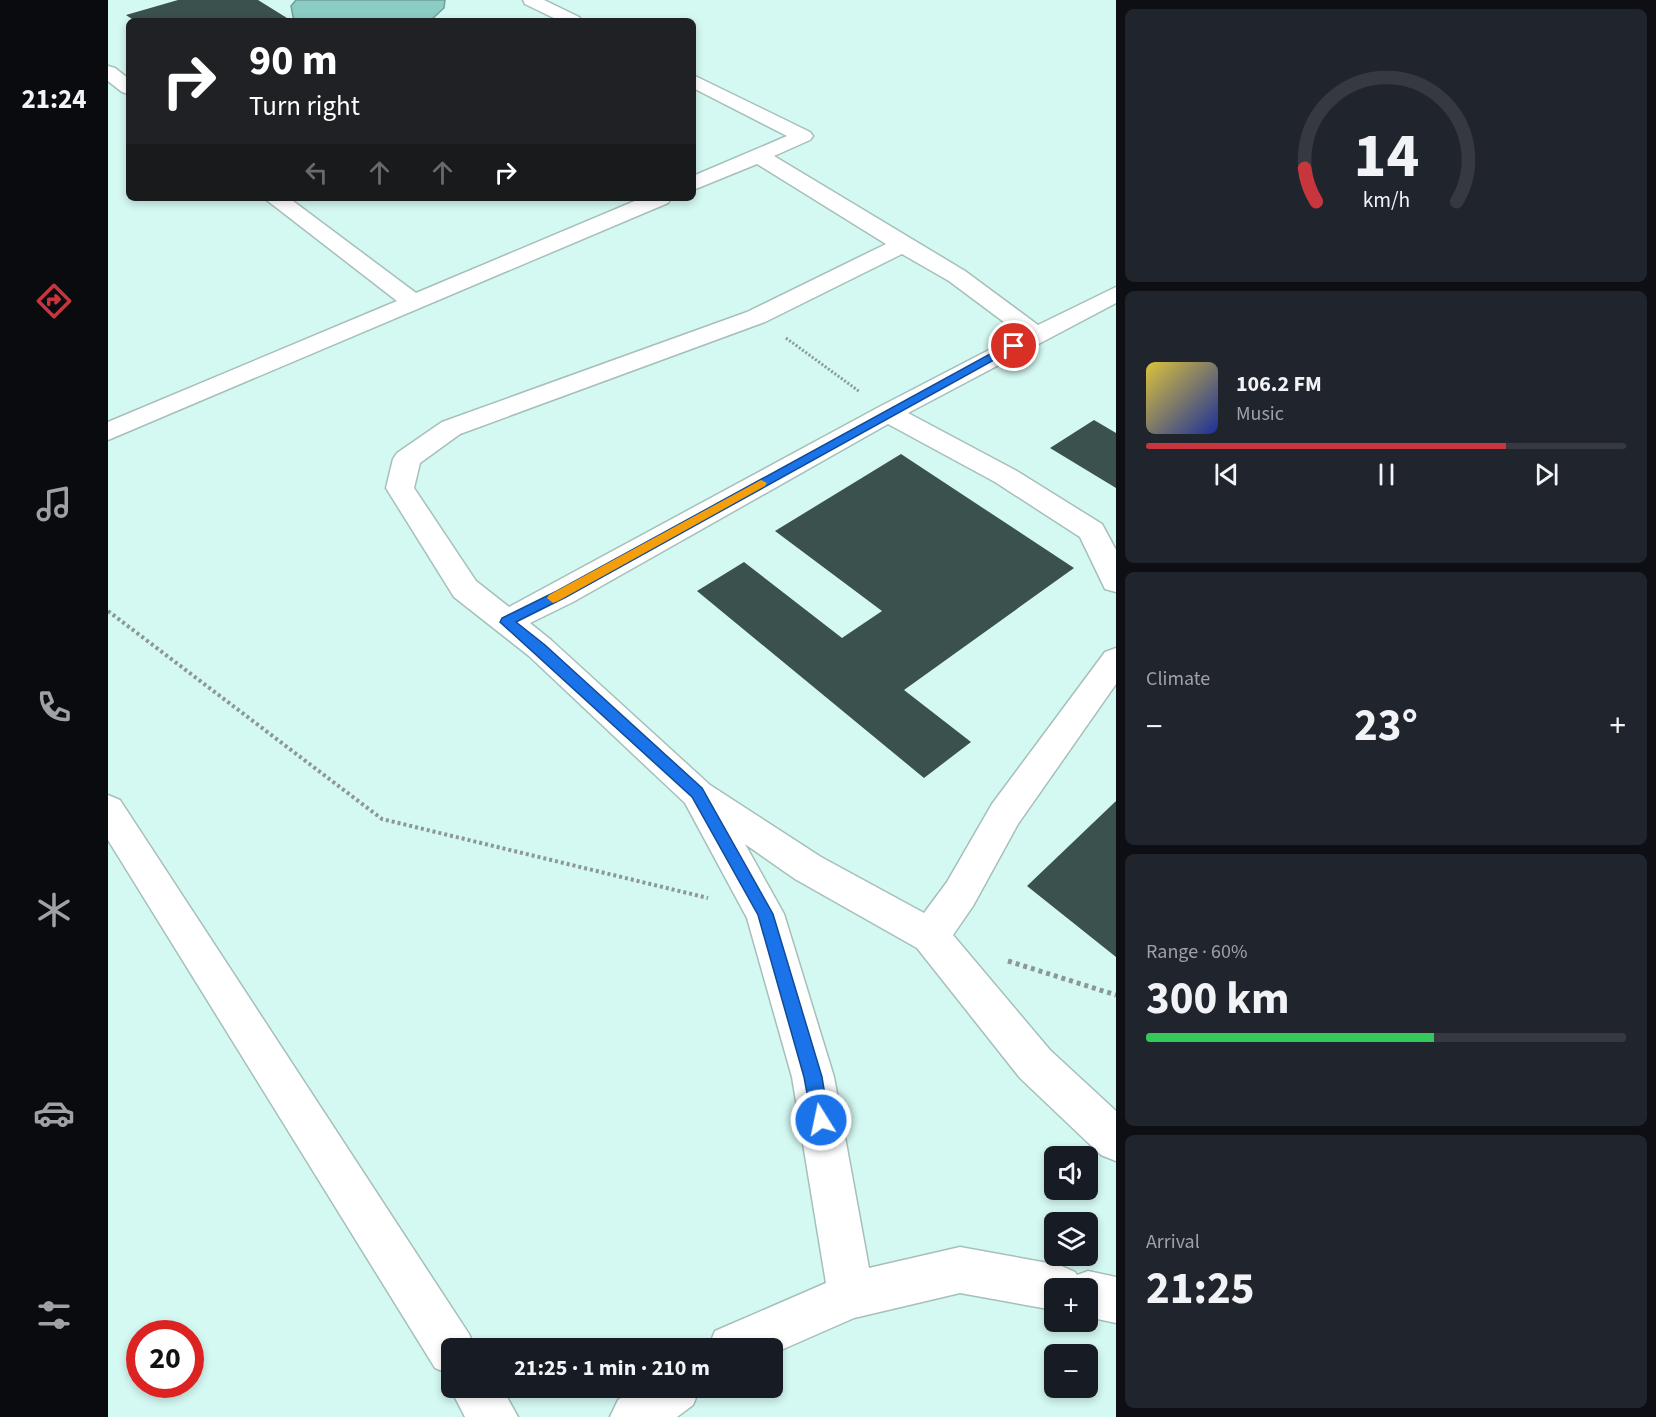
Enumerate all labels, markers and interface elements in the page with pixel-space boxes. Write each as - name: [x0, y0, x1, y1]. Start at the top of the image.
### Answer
- text: 90 m: [249, 31, 338, 91]
- icon: right: [150, 42, 228, 120]
- text: 21:24: [21, 80, 87, 119]
- text: Turn right: [249, 87, 360, 126]
- text: 14: [1353, 112, 1419, 201]
- icon: left: [300, 156, 333, 189]
- icon: ahead: [363, 156, 396, 189]
- icon: ahead: [426, 156, 459, 189]
- icon: right: [489, 156, 522, 189]
- text: km/h: [1362, 186, 1410, 217]
- icon: directions: [33, 280, 75, 322]
- pin: [988, 320, 1039, 371]
- icon: arrive: [997, 329, 1030, 362]
- text: 106.2 FM: [1236, 368, 1322, 400]
- text: Music: [1236, 400, 1284, 428]
- icon: previous: [1210, 458, 1243, 491]
- icon: pause: [1370, 458, 1403, 491]
- icon: next: [1530, 458, 1563, 491]
- icon: music: [33, 483, 75, 525]
- text: Climate: [1146, 665, 1210, 693]
- icon: phone: [33, 686, 75, 728]
- text: 23°: [1354, 694, 1418, 758]
- text: −: [1146, 703, 1162, 750]
- text: +: [1610, 703, 1626, 750]
- icon: climate: [33, 889, 75, 931]
- text: Range · 60%: [1146, 938, 1247, 966]
- text: 300 km: [1146, 967, 1290, 1031]
- position arrow: [789, 1088, 853, 1152]
- icon: car: [33, 1092, 75, 1134]
- map controls: [1044, 1146, 1098, 1398]
- button: sound: [1044, 1146, 1098, 1200]
- button: layers: [1044, 1212, 1098, 1266]
- text: Arrival: [1146, 1228, 1200, 1256]
- text: 21:25: [1146, 1257, 1255, 1321]
- button: +: [1044, 1278, 1098, 1332]
- icon: filters: [33, 1294, 75, 1336]
- speed limit sign: 20: [126, 1320, 204, 1398]
- button: −: [1044, 1344, 1098, 1398]
- text: 21:25 · 1 min · 210 m: [514, 1352, 710, 1384]

